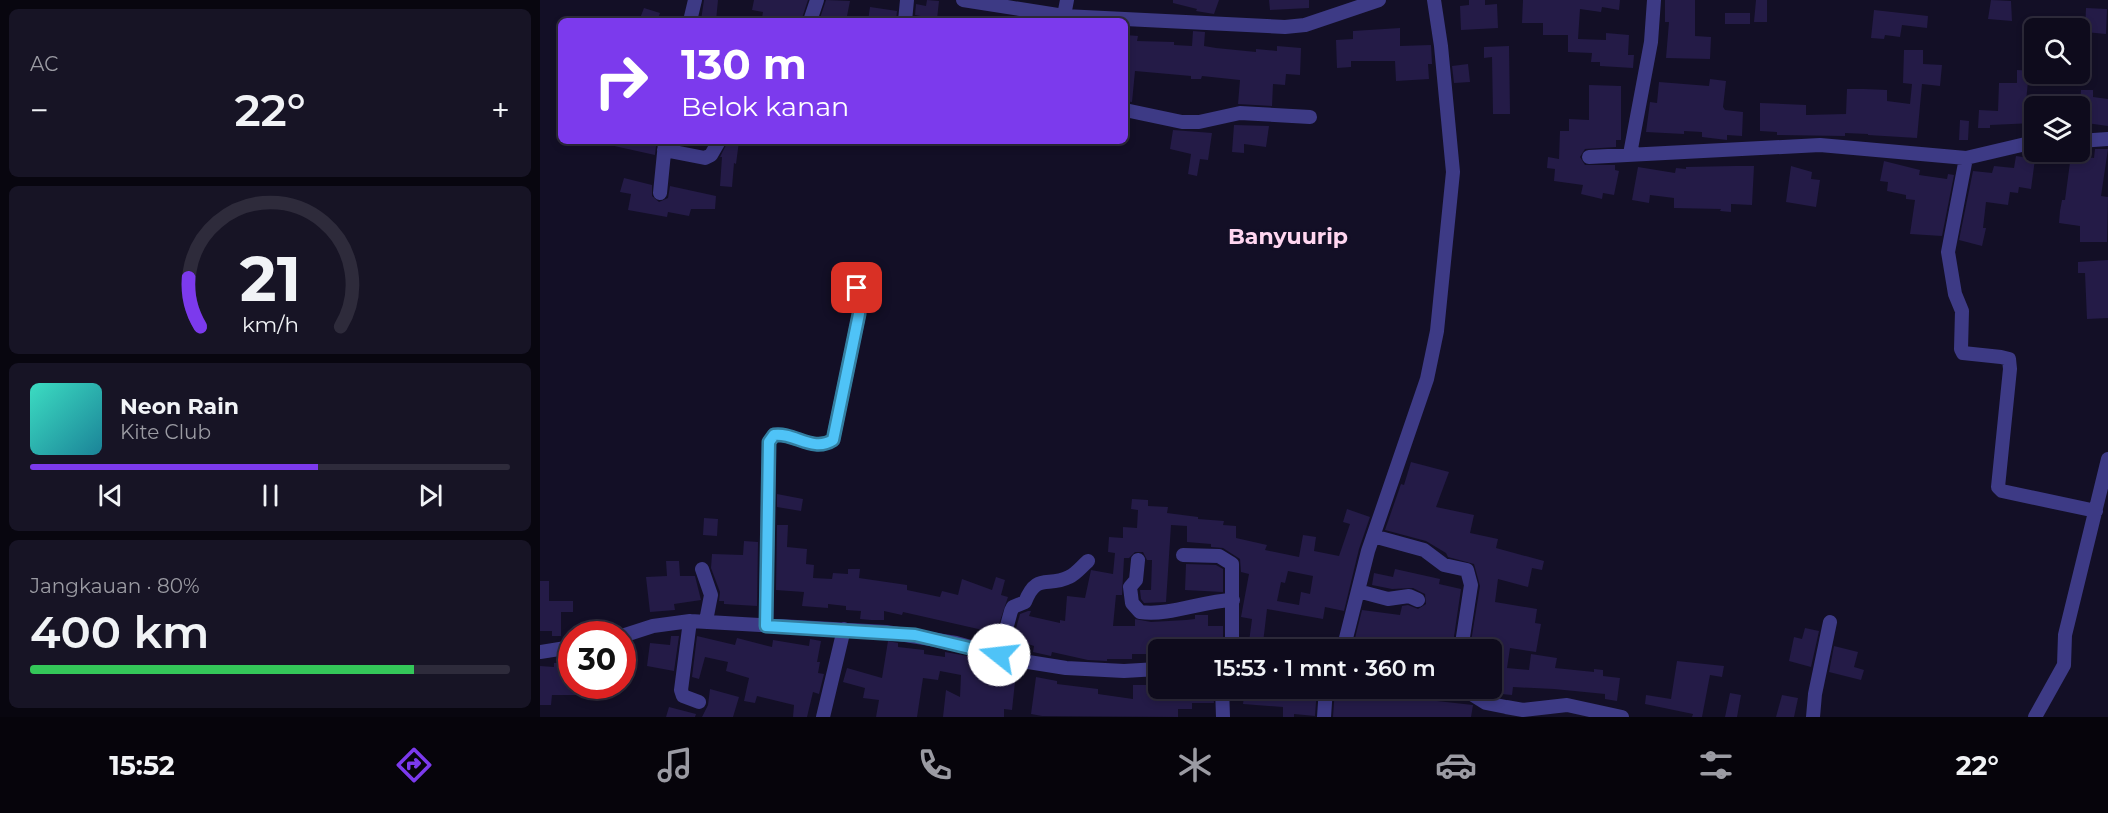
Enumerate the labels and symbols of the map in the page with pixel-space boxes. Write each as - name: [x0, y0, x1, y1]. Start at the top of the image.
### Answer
- district label: Banyuurip: [1228, 223, 1348, 250]
- pin: [831, 262, 882, 313]
- speed limit sign: 30: [558, 621, 636, 699]
- position arrow: [967, 623, 1031, 687]

